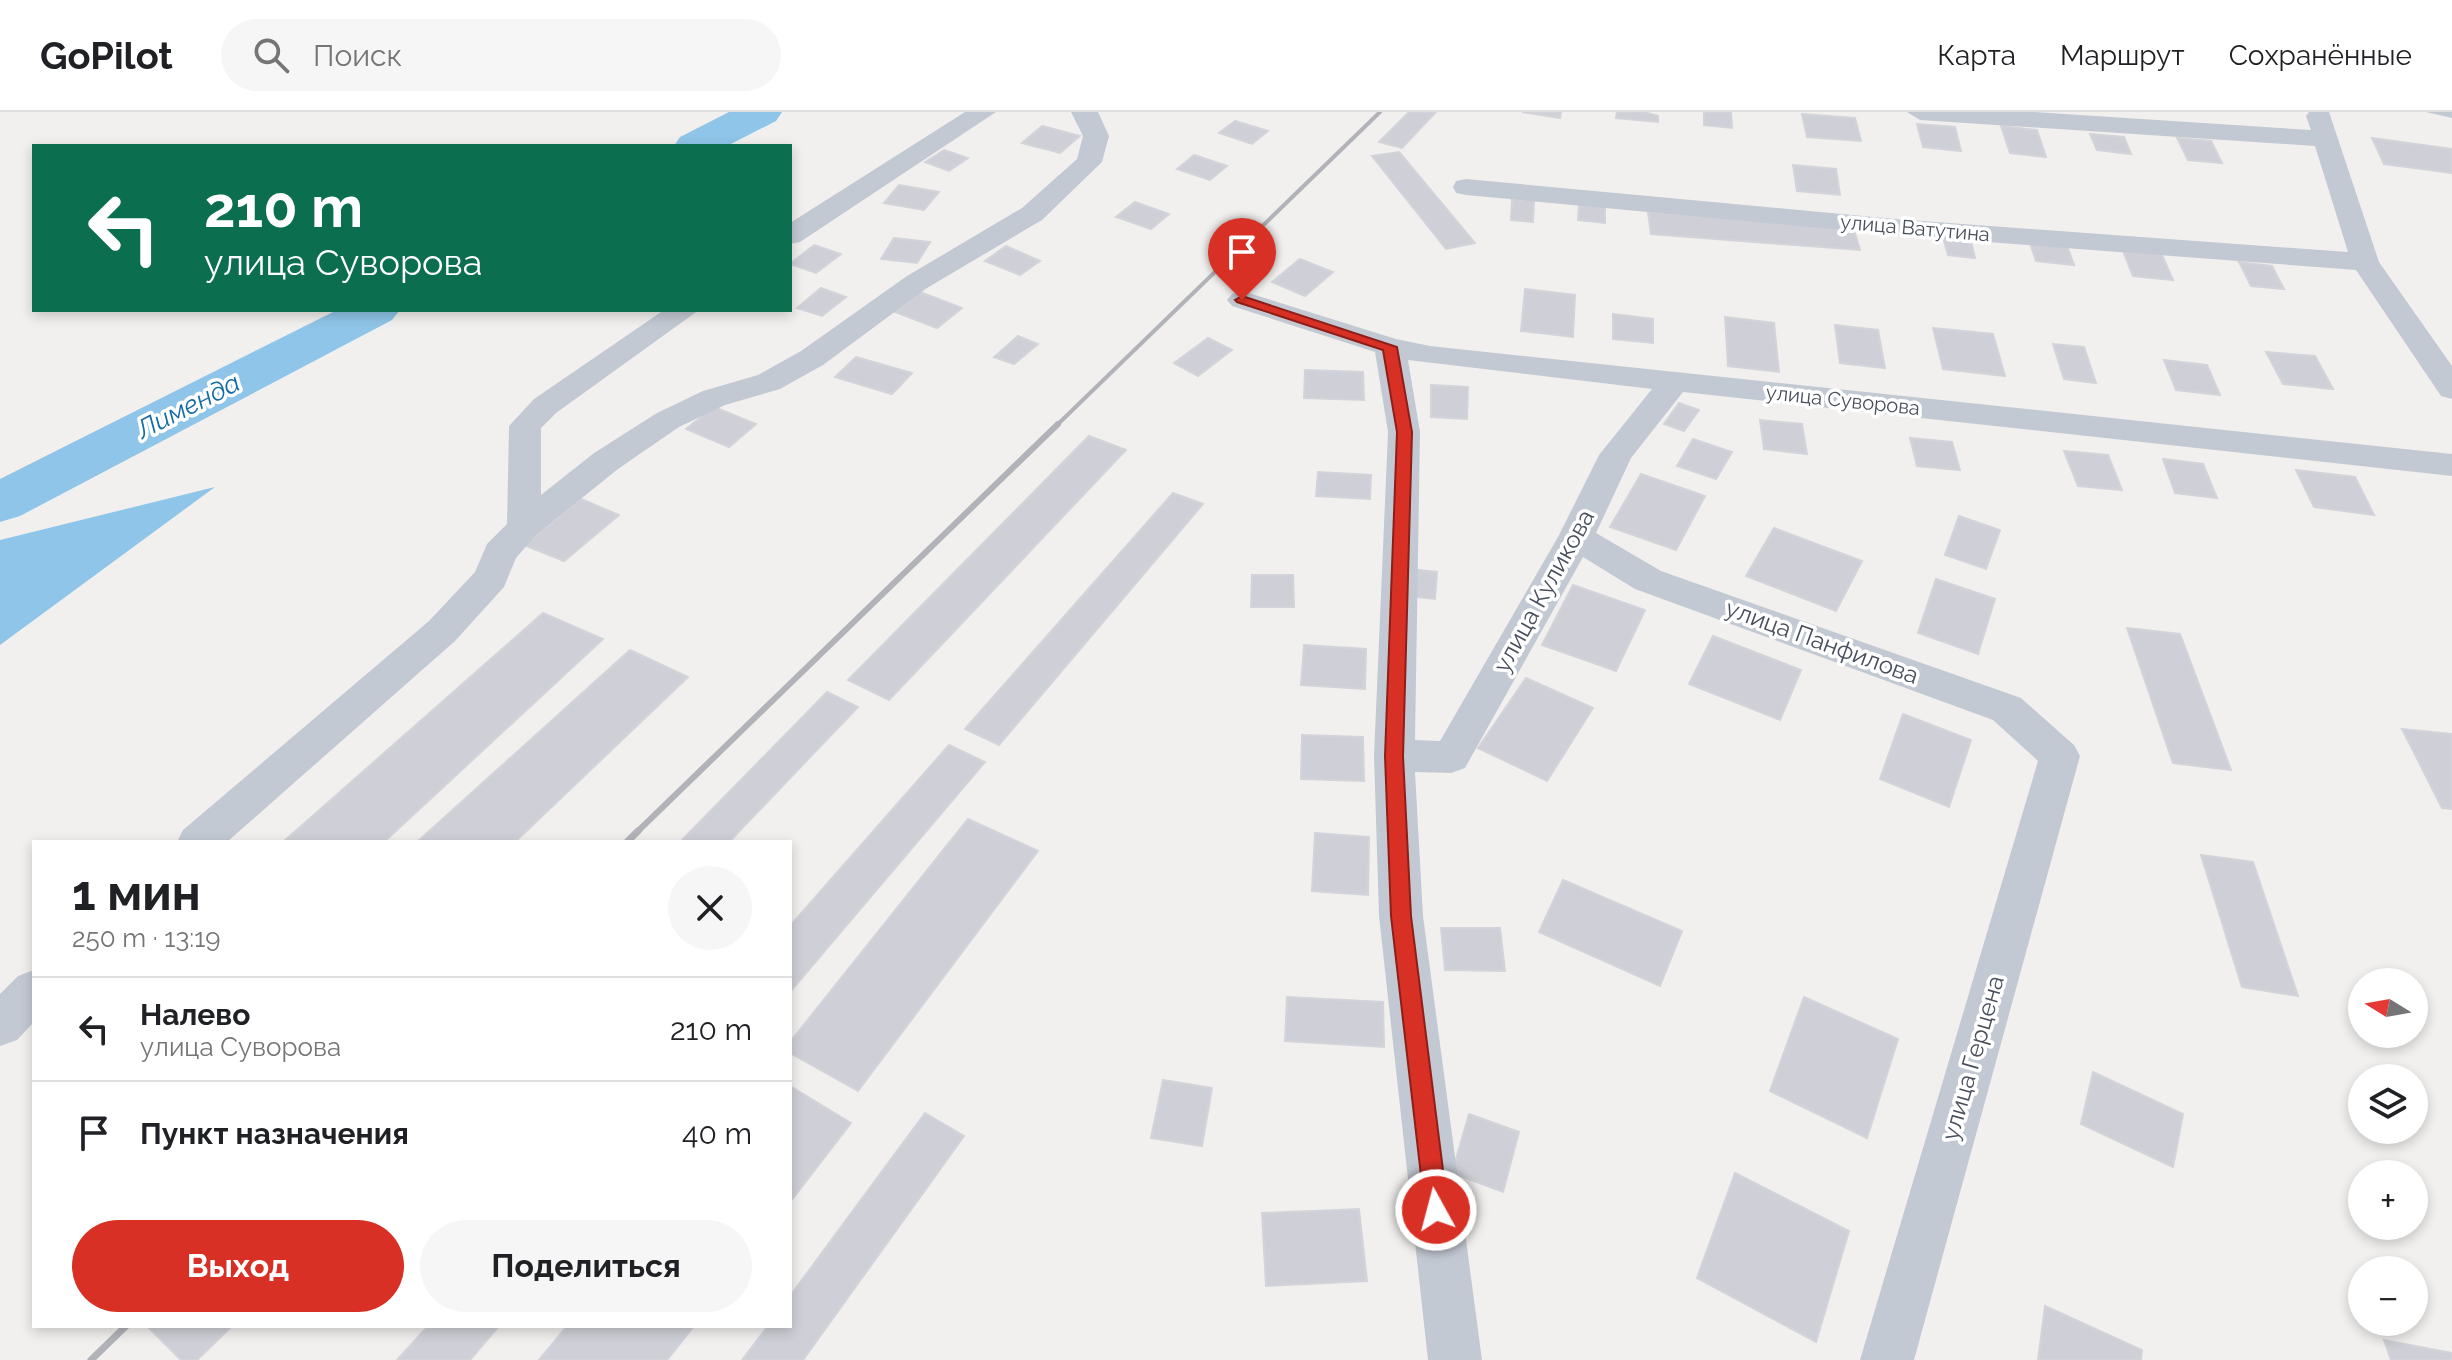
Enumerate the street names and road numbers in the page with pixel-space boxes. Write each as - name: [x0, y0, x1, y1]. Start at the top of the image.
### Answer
- street label: улица Ватутина: [1839, 210, 1991, 246]
- street label: улица Суворова: [1765, 380, 1921, 420]
- street label: улица Куликова: [1487, 504, 1600, 677]
- street label: улица Панфилова: [1722, 593, 1923, 690]
- street label: улица Герцена: [1935, 972, 2010, 1144]

